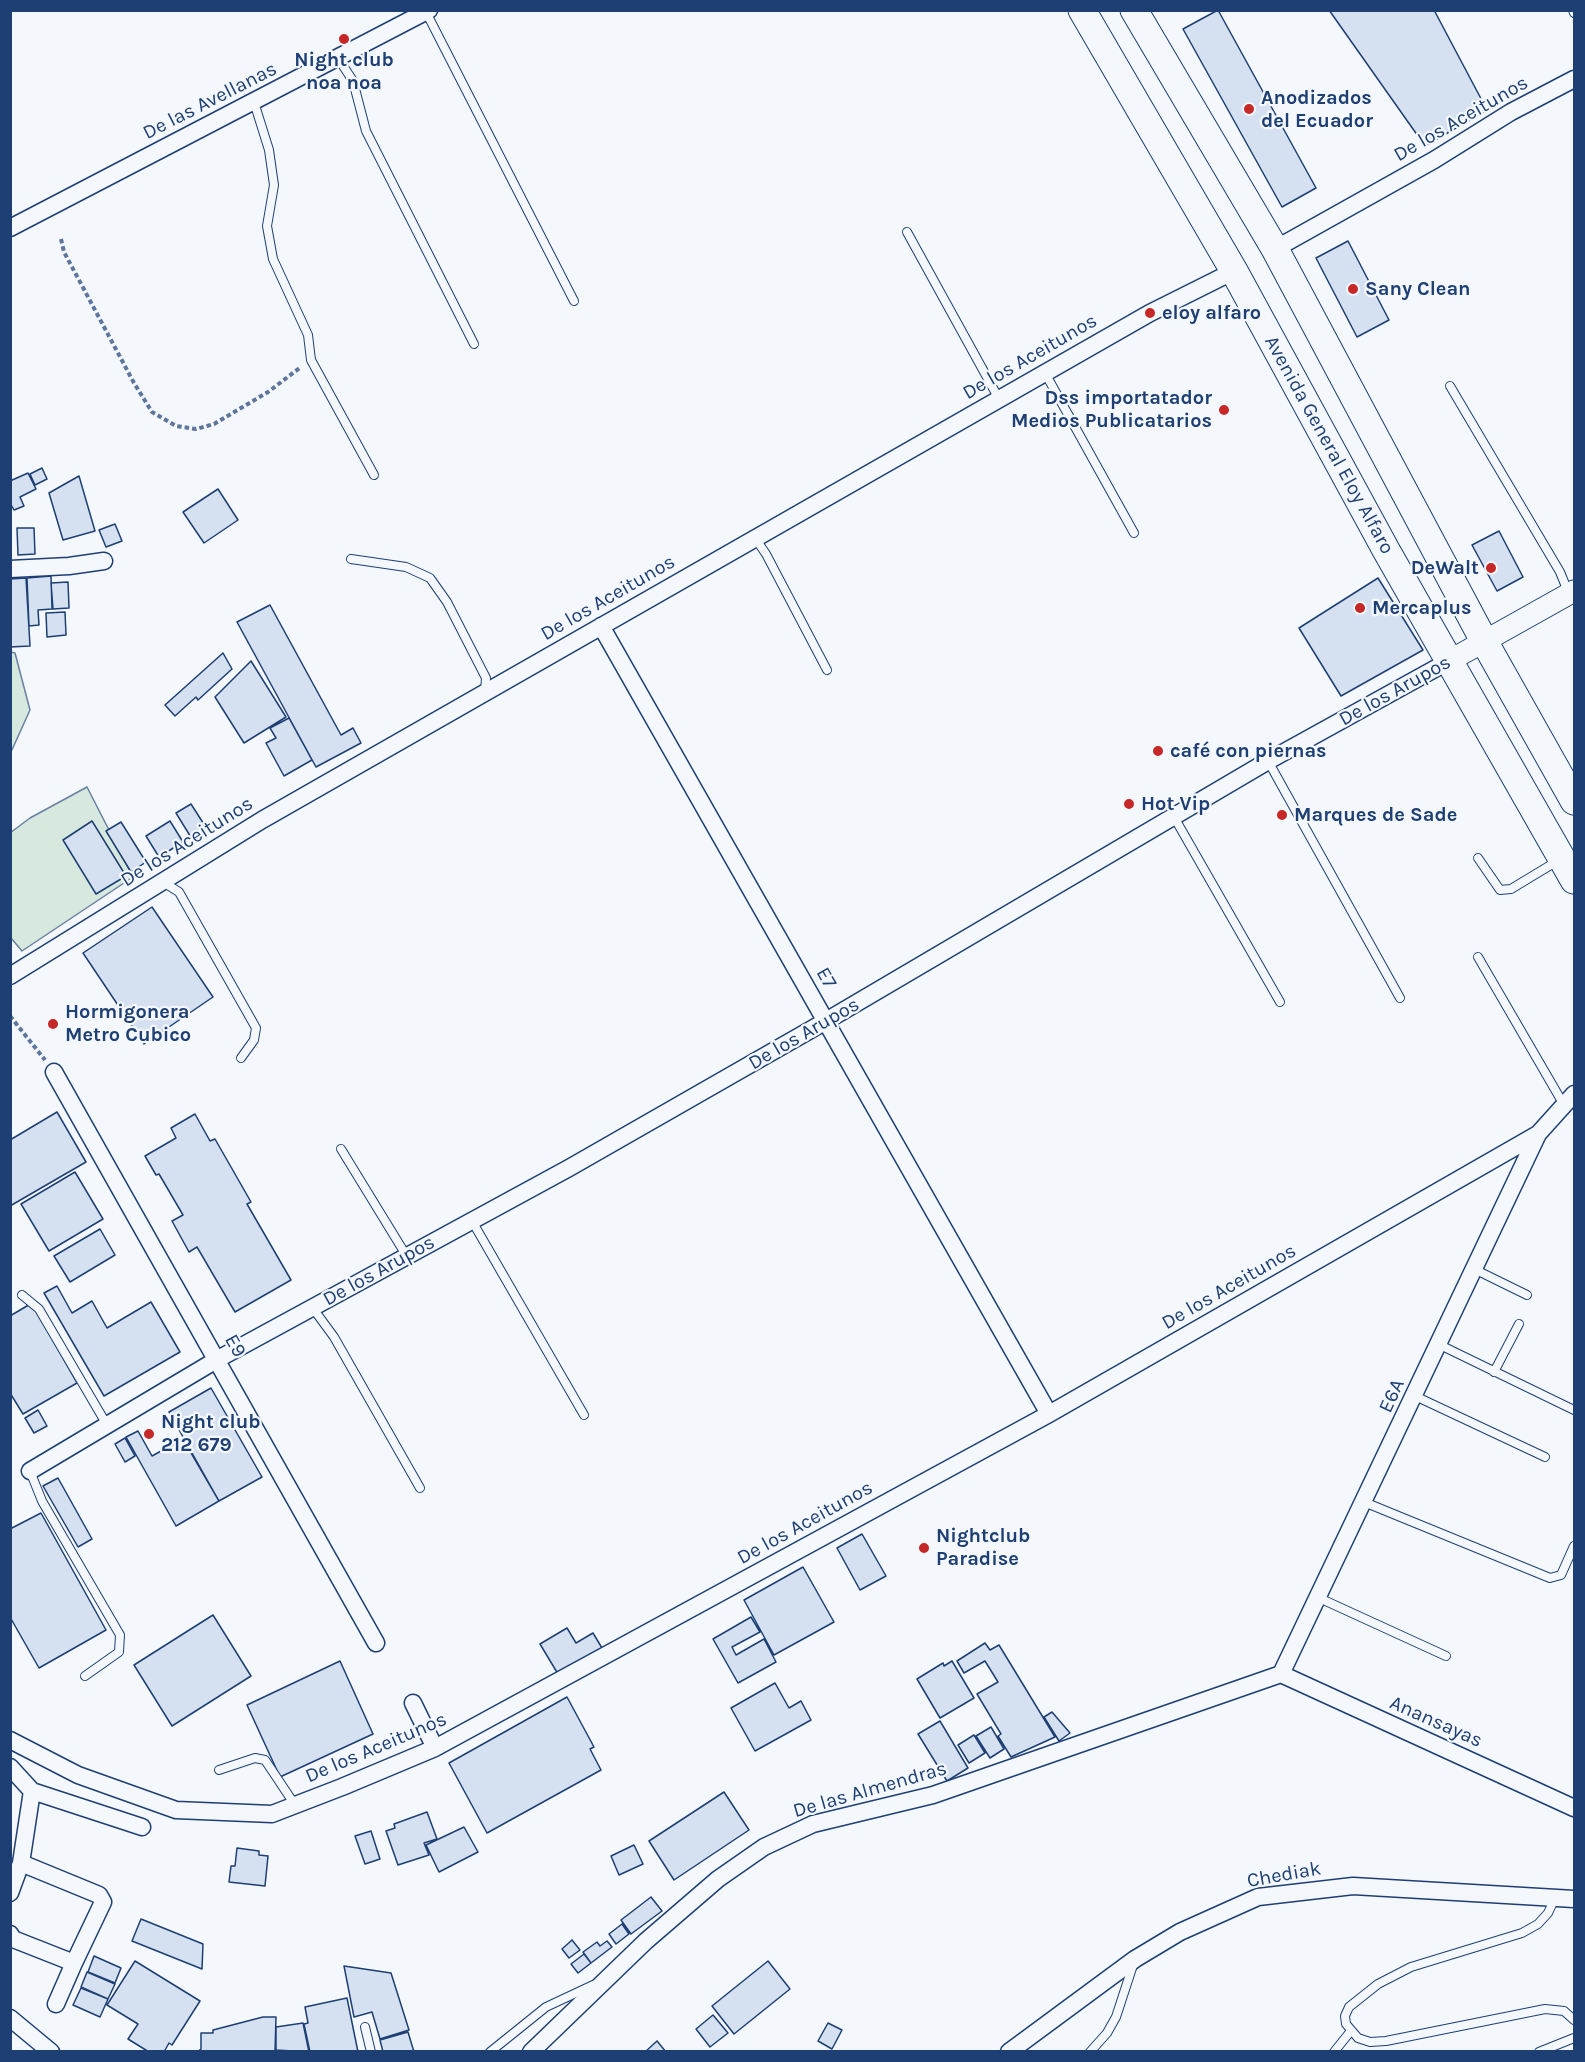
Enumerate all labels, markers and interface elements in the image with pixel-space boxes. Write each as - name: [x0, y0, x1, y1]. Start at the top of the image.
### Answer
- marker: Night club noa noa: [337, 32, 351, 46]
- place label: Night club noa noa: [294, 48, 394, 95]
- street label: De las Avellanas: [139, 57, 281, 145]
- street label: De los Aceitunos: [1390, 71, 1532, 167]
- place label: Anodizados del Ecuador: [1261, 86, 1373, 133]
- marker: Anodizados del Ecuador: [1242, 102, 1256, 116]
- place label: Sany Clean: [1365, 277, 1471, 301]
- marker: Sany Clean: [1346, 282, 1360, 296]
- place label: eloy alfaro: [1162, 301, 1261, 325]
- marker: eloy alfaro: [1143, 306, 1157, 320]
- street label: De los Aceitunos: [959, 309, 1101, 405]
- street label: Avenida General Eloy Alfaro: [1259, 332, 1399, 558]
- place label: Dss importatador Medios Publicatarios: [1011, 386, 1212, 433]
- marker: Dss importatador Medios Publicatarios: [1217, 403, 1231, 417]
- street label: De los Aceitunos: [537, 550, 679, 646]
- place label: DeWalt: [1411, 556, 1479, 580]
- marker: DeWalt: [1484, 561, 1498, 575]
- place label: Mercaplus: [1372, 596, 1472, 620]
- marker: Mercaplus: [1353, 601, 1367, 615]
- street label: De los Arupos: [1335, 650, 1455, 732]
- place label: café con piernas: [1170, 739, 1327, 763]
- marker: café con piernas: [1151, 744, 1165, 758]
- street label: De los Aceitunos: [117, 792, 257, 892]
- place label: Hot Vip: [1141, 792, 1210, 816]
- marker: Hot Vip: [1122, 797, 1136, 811]
- place label: Marques de Sade: [1294, 803, 1457, 827]
- marker: Marques de Sade: [1275, 808, 1289, 822]
- street label: E7: [810, 963, 842, 993]
- street label: De los Arupos: [744, 993, 864, 1075]
- place label: Hormigonera Metro Cubico: [65, 1000, 191, 1047]
- marker: Hormigonera Metro Cubico: [46, 1017, 60, 1031]
- street label: De los Arupos: [319, 1230, 439, 1312]
- street label: De los Aceitunos: [1158, 1239, 1300, 1335]
- street label: E9: [219, 1330, 251, 1362]
- street label: E6A: [1374, 1375, 1410, 1417]
- place label: Night club 212 679: [161, 1410, 260, 1457]
- marker: Night club 212 679: [142, 1427, 156, 1441]
- street label: De los Aceitunos: [733, 1476, 877, 1570]
- place label: Nightclub Paradise: [936, 1524, 1030, 1571]
- marker: Nightclub Paradise: [917, 1541, 931, 1555]
- street label: Anansayas: [1386, 1691, 1486, 1753]
- street label: De los Aceitunos: [302, 1707, 450, 1789]
- street label: De las Almendras: [790, 1757, 950, 1823]
- street label: Chediak: [1245, 1857, 1323, 1893]

